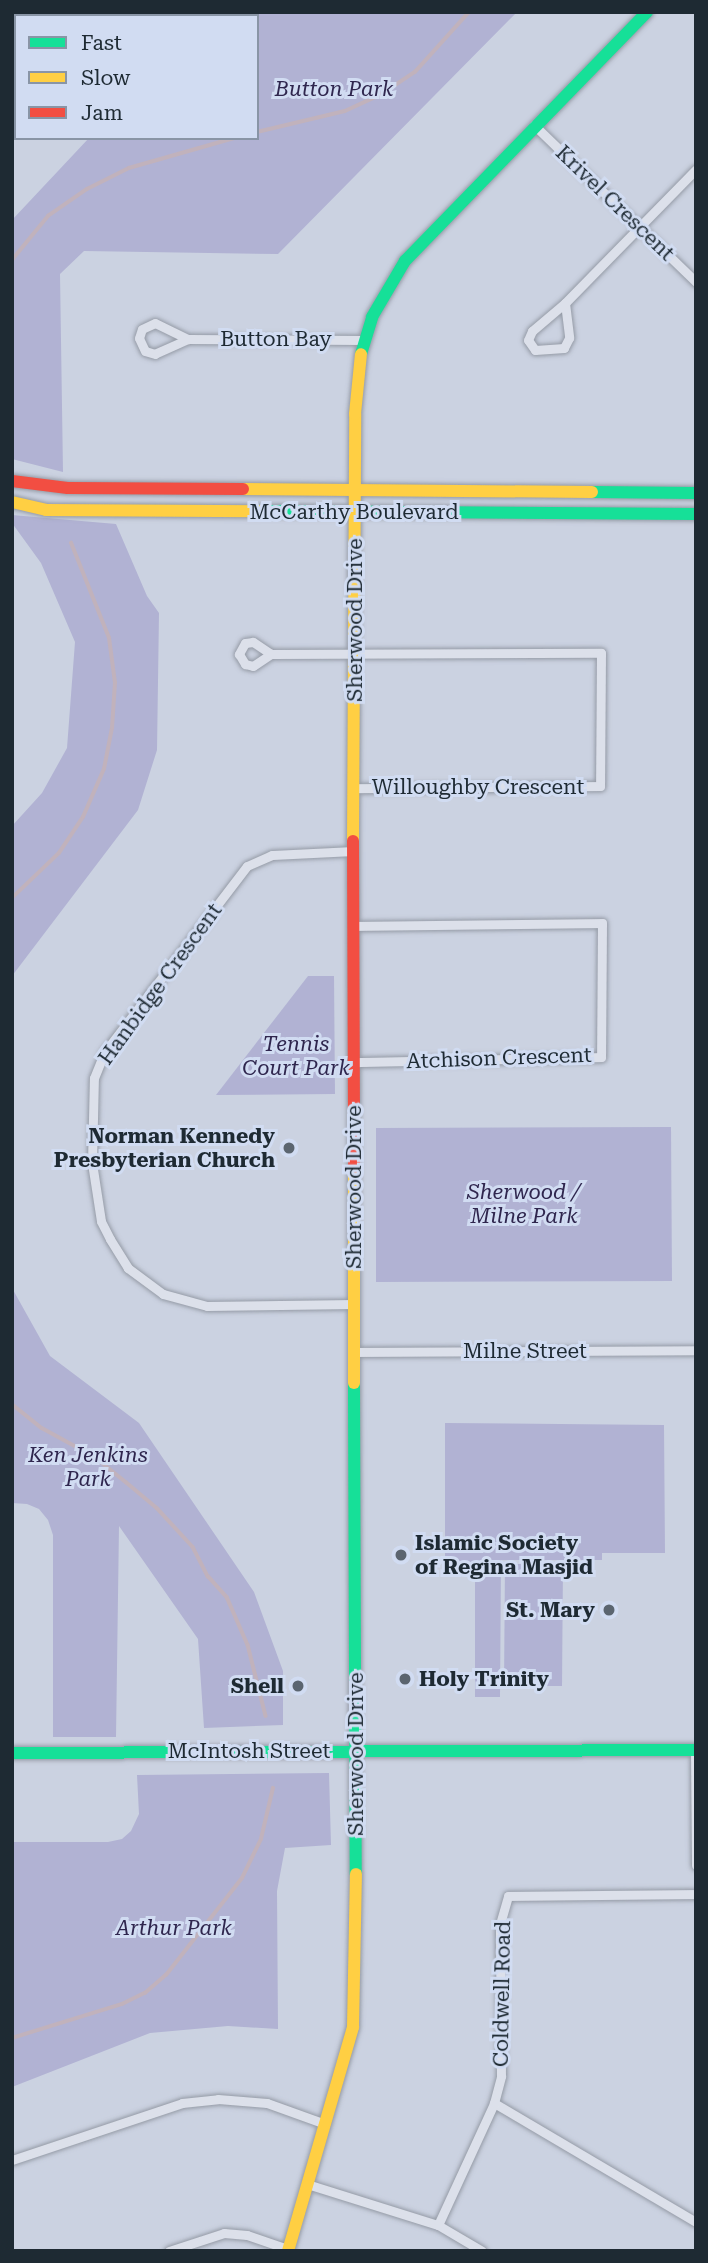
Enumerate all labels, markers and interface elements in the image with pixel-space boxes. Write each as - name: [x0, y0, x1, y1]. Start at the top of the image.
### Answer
- legend: [14, 14, 259, 140]
- text: Fast: [81, 31, 122, 55]
- text: Slow: [81, 66, 130, 90]
- park label: Button Park: [275, 76, 393, 102]
- text: Jam: [81, 101, 123, 125]
- street label: Krivel Crescent: [550, 140, 680, 266]
- street label: Button Bay: [220, 326, 332, 352]
- street label: McCarthy Boulevard: [249, 499, 459, 525]
- street label: Sherwood Drive: [342, 538, 368, 702]
- street label: Willoughby Crescent: [372, 774, 584, 800]
- street label: Hanbidge Crescent: [93, 898, 227, 1070]
- park label: Tennis Court Park: [242, 1031, 350, 1081]
- street label: Atchison Crescent: [406, 1042, 592, 1074]
- street label: Sherwood Drive: [341, 1105, 367, 1269]
- place label: Norman Kennedy Presbyterian Church: [54, 1123, 275, 1173]
- marker: Norman Kennedy Presbyterian Church: [281, 1140, 297, 1156]
- park label: Sherwood / Milne Park: [467, 1179, 581, 1229]
- street label: Milne Street: [463, 1338, 587, 1364]
- park label: Ken Jenkins Park: [28, 1442, 148, 1492]
- place label: Islamic Society of Regina Masjid: [415, 1530, 593, 1580]
- marker: Islamic Society of Regina Masjid: [393, 1547, 409, 1563]
- place label: St. Mary: [506, 1597, 595, 1623]
- marker: St. Mary: [601, 1602, 617, 1618]
- place label: Holy Trinity: [419, 1666, 549, 1692]
- marker: Holy Trinity: [397, 1671, 413, 1687]
- street label: Sherwood Drive: [343, 1672, 369, 1836]
- place label: Shell: [231, 1673, 284, 1699]
- marker: Shell: [290, 1678, 306, 1694]
- street label: McIntosh Street: [168, 1738, 330, 1764]
- park label: Arthur Park: [116, 1915, 232, 1941]
- street label: Coldwell Road: [488, 1921, 516, 2067]

